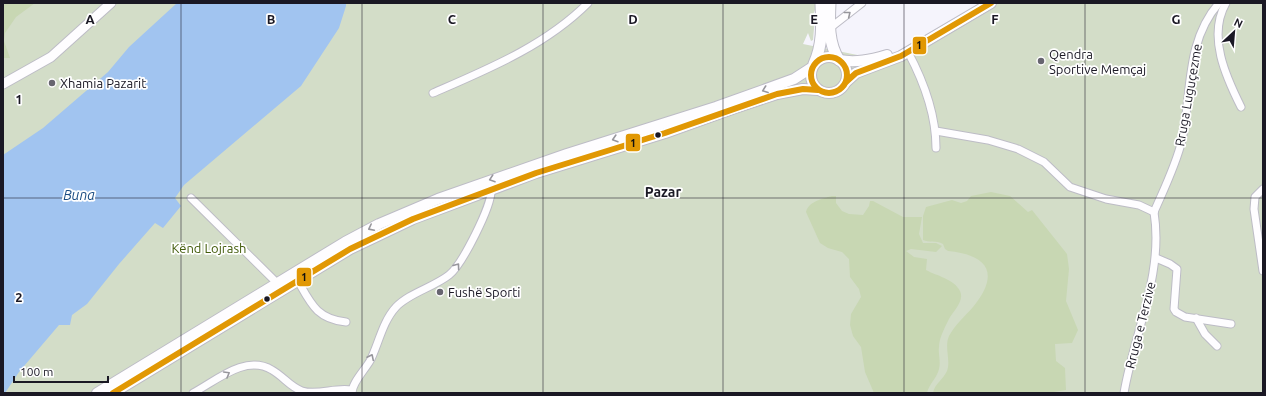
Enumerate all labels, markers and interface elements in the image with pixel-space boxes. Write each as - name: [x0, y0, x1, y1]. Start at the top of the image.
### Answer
- one-way arrow: [844, 11, 851, 18]
- text: A: [85, 12, 95, 26]
- text: B: [267, 12, 276, 26]
- text: C: [448, 12, 457, 26]
- text: D: [628, 12, 638, 26]
- text: E: [810, 12, 818, 26]
- text: F: [991, 12, 999, 26]
- text: G: [1172, 12, 1181, 26]
- north arrow: [1214, 12, 1254, 52]
- text: N: [1232, 16, 1245, 30]
- line badge: 1: [912, 36, 927, 55]
- text: 1: [916, 39, 922, 51]
- street label: Rruga Luguçezme: [1172, 43, 1204, 147]
- place label: Qendra Sportive Memçaj: [1049, 47, 1146, 76]
- marker: Qendra Sportive Memçaj: [1036, 56, 1046, 66]
- place label: Xhamia Pazarit: [60, 76, 146, 90]
- marker: Xhamia Pazarit: [47, 78, 57, 88]
- one-way arrow: [762, 85, 769, 93]
- text: 1: [15, 92, 23, 106]
- unlabelled marker: [653, 130, 663, 140]
- line badge: 1: [625, 133, 641, 152]
- one-way arrow: [612, 134, 619, 143]
- text: 1: [630, 137, 636, 149]
- one-way arrow: [488, 175, 495, 183]
- district label: Pazar: [645, 184, 681, 200]
- water label: Buna: [63, 187, 95, 203]
- one-way arrow: [368, 223, 376, 231]
- park label: Kënd Lojrash: [172, 241, 246, 255]
- one-way arrow: [452, 263, 460, 270]
- line badge: 1: [296, 267, 312, 287]
- text: 1: [301, 271, 307, 283]
- street label: Rruga e Terzive: [1122, 280, 1158, 370]
- place label: Fushë Sporti: [448, 285, 521, 299]
- marker: Fushë Sporti: [435, 287, 445, 297]
- text: 2: [15, 290, 23, 304]
- unlabelled marker: [262, 294, 272, 304]
- one-way arrow: [366, 354, 374, 361]
- scale bar: [14, 358, 108, 384]
- text: 100 m: [20, 365, 53, 378]
- one-way arrow: [223, 371, 230, 378]

